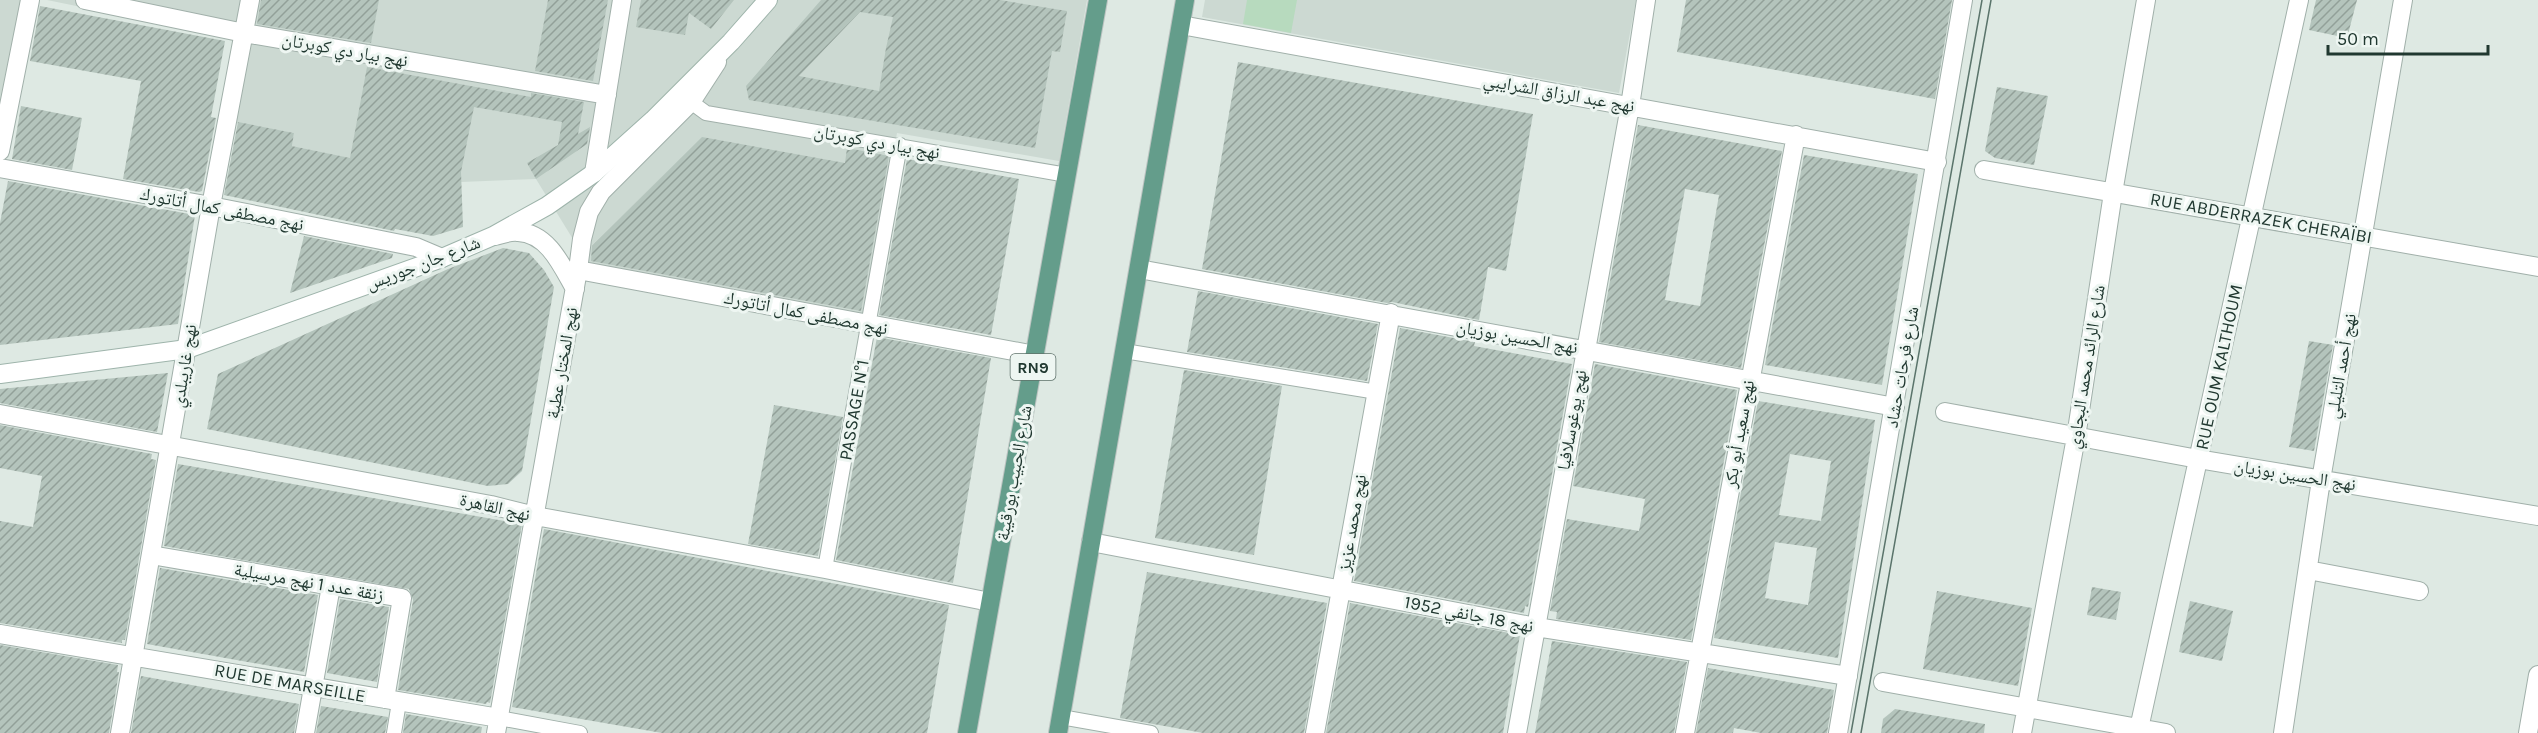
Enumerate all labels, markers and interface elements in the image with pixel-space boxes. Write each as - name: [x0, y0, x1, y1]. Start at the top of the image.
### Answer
- scale bar: [2328, 18, 2488, 56]
- street label: نهج بيار دي كوبرتان: [280, 28, 410, 75]
- text: 50 m: [2337, 28, 2379, 50]
- street label: نهج عبد الرزاق الشرايبي: [1481, 69, 1636, 121]
- street label: نهج بيار دي كوبرتان: [812, 120, 942, 167]
- street label: نهج مصطفى كمال أتاتورك: [138, 182, 306, 237]
- street label: RUE ABDERRAZEK CHERAÏBI: [2148, 188, 2374, 248]
- street label: شارع جان جوريس: [363, 231, 483, 295]
- street label: RUE OUM KALTHOUM: [2191, 282, 2247, 452]
- street label: شارع الرائد محمد البجاوي: [2062, 283, 2113, 451]
- street label: نهج مصطفى كمال أتاتورك: [722, 286, 890, 341]
- street label: نهج المختار عطية: [541, 305, 584, 421]
- street label: شارع فرحات حشاد: [1880, 305, 1924, 429]
- street label: نهج أحمد التليلي: [2321, 312, 2365, 421]
- street label: نهج الحسين بوزيان: [1454, 315, 1580, 360]
- street label: نهج غاريبلدي: [167, 323, 205, 410]
- road number: RN9: [1010, 354, 1056, 380]
- street label: PASSAGE N°1: [834, 358, 874, 462]
- street label: نهج يوغوسلافيا: [1552, 368, 1593, 472]
- street label: نهج سعيد أبو بكر: [1719, 378, 1760, 491]
- street label: شارع الحبيب بورقيبة: [991, 404, 1037, 542]
- street label: نهج الحسين بوزيان: [2232, 455, 2357, 496]
- street label: نهج محمد عزيز: [1332, 473, 1372, 574]
- street label: نهج القاهرة: [457, 488, 532, 527]
- street label: زنقة عدد 1 نهج مرسيلية: [232, 558, 386, 607]
- street label: نهج 18 جانفي 1952: [1402, 591, 1535, 641]
- street label: RUE DE MARSEILLE: [213, 659, 367, 707]

